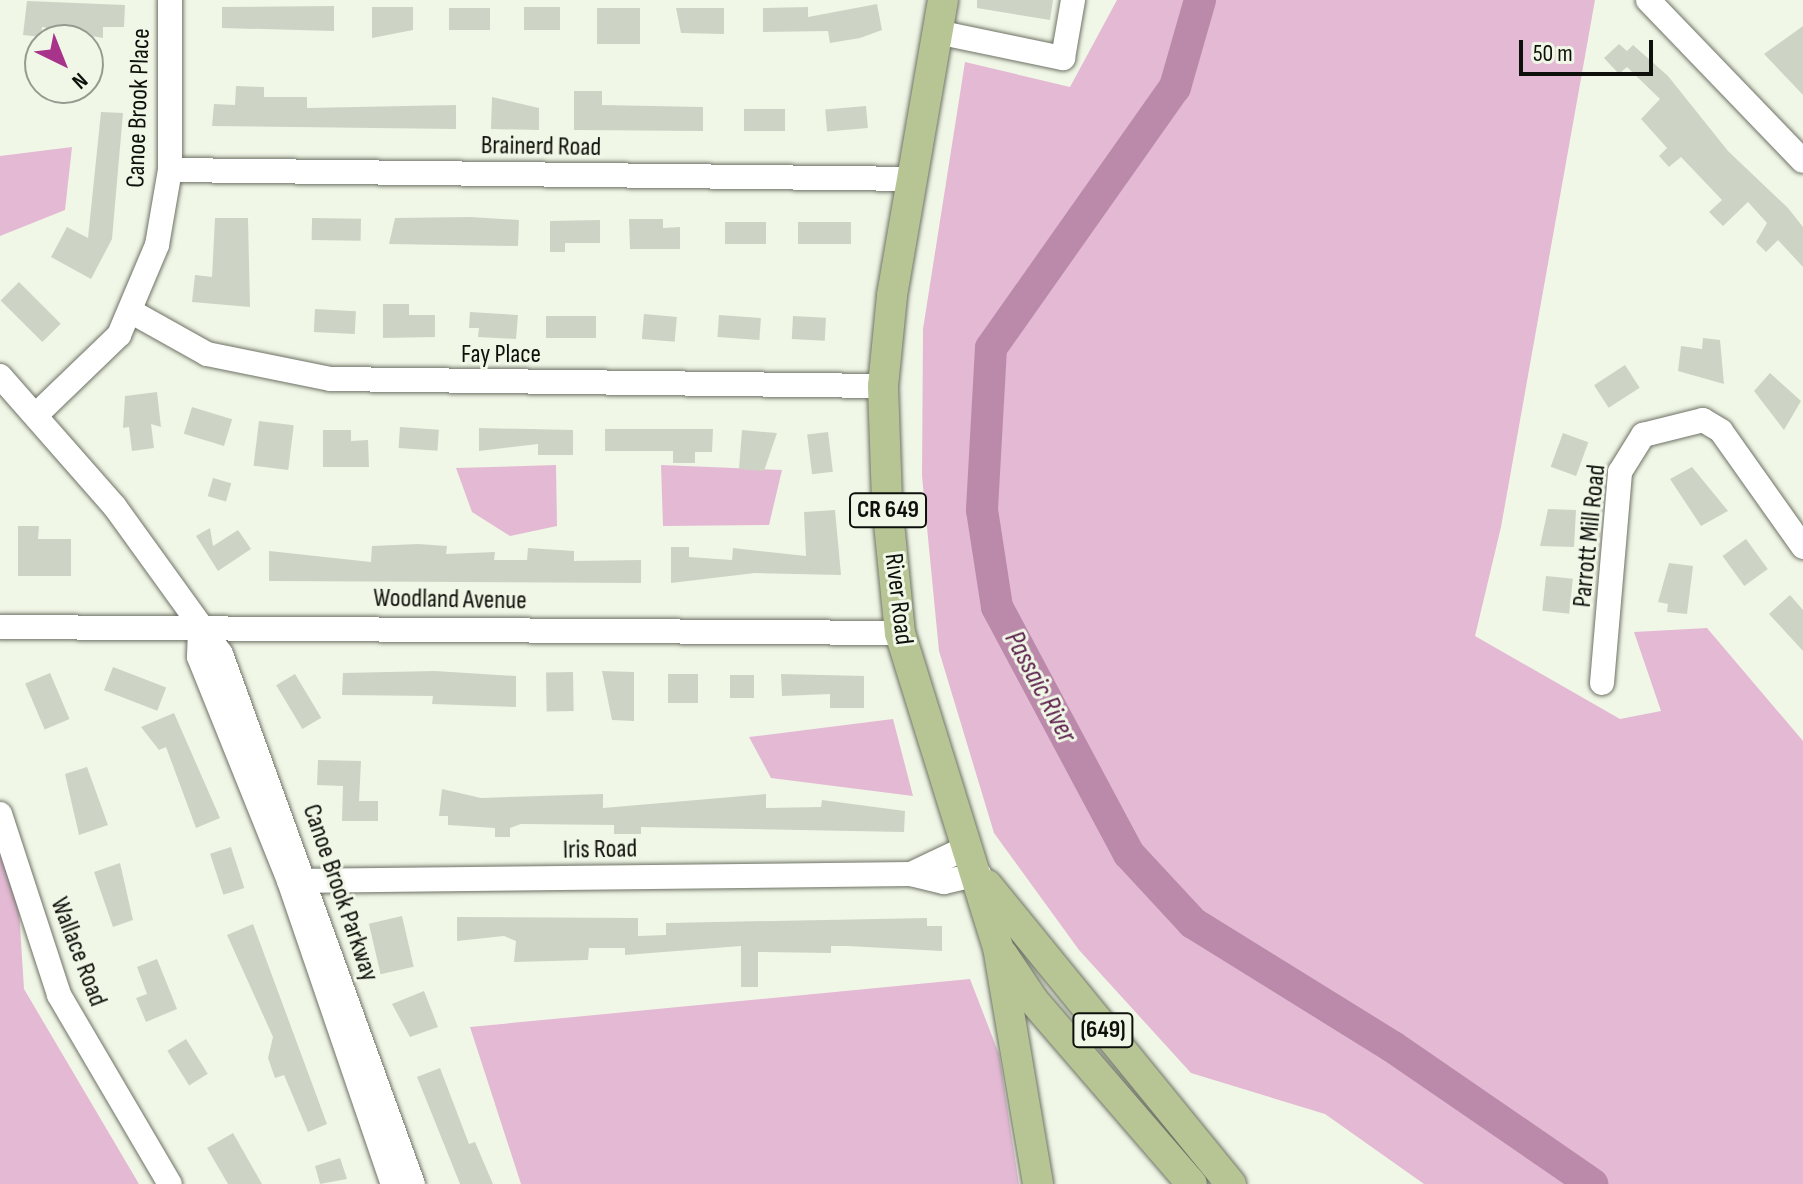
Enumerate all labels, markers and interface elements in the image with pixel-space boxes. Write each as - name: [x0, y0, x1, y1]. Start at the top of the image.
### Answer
- north arrow: [24, 24, 104, 104]
- scale bar: [1523, 24, 1657, 74]
- street label: Canoe Brook Place: [121, 28, 157, 188]
- text: 50 m: [1533, 39, 1573, 68]
- text: N: [66, 67, 93, 94]
- street label: Brainerd Road: [481, 130, 601, 164]
- street label: Fay Place: [461, 339, 541, 371]
- street label: Parrott Mill Road: [1567, 463, 1613, 609]
- road number: CR 649: [848, 490, 928, 530]
- street label: River Road: [877, 551, 919, 647]
- street label: Woodland Avenue: [373, 583, 527, 617]
- water label: Passaic River: [997, 626, 1083, 748]
- street label: Canoe Brook Parkway: [295, 800, 385, 986]
- street label: Iris Road: [563, 834, 637, 866]
- street label: Wallace Road: [43, 893, 113, 1011]
- road number: (649): [1071, 1010, 1135, 1050]

